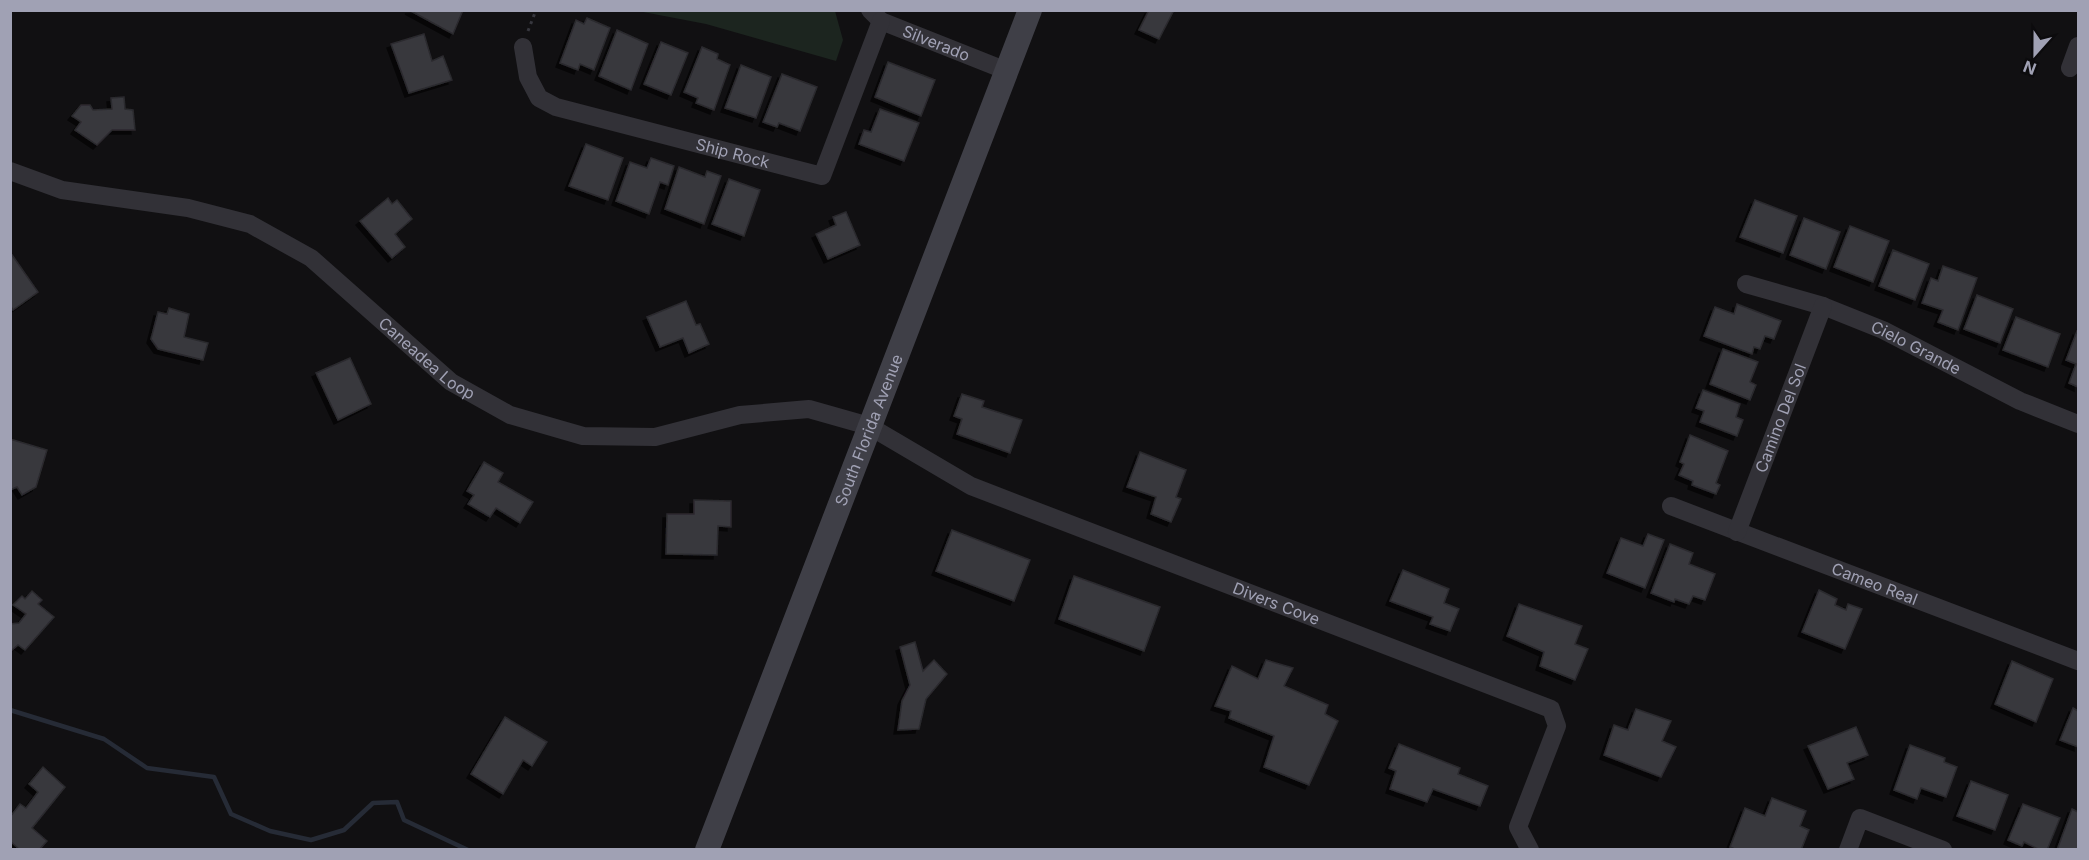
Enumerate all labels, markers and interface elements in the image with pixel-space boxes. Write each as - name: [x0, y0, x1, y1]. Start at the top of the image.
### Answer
- street label: Silverado: [900, 21, 973, 65]
- north arrow: [2005, 24, 2065, 84]
- text: N: [2020, 56, 2039, 80]
- street label: Ship Rock: [694, 134, 772, 172]
- street label: Caneadea Loop: [375, 313, 479, 404]
- street label: Cielo Grande: [1868, 316, 1964, 379]
- street label: South Florida Avenue: [830, 351, 907, 509]
- street label: Camino Del Sol: [1751, 361, 1810, 475]
- street label: Cameo Real: [1829, 558, 1921, 609]
- street label: Divers Cove: [1230, 578, 1323, 629]

